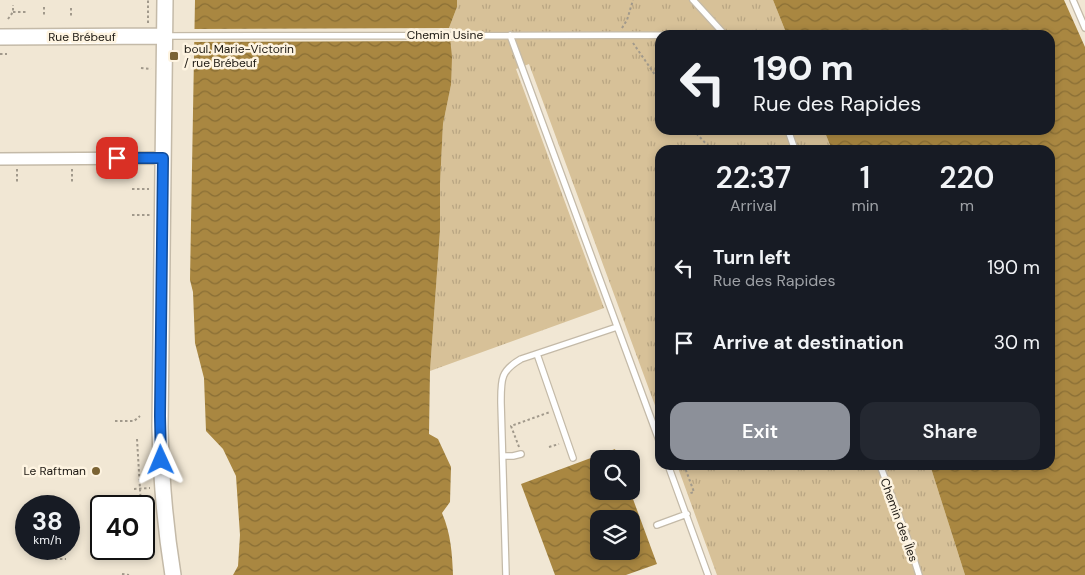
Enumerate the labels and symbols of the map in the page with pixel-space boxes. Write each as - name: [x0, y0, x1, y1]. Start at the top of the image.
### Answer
- street label: Chemin Usine: [407, 27, 483, 43]
- street label: Rue Brébeuf: [48, 29, 116, 45]
- place label: boul. Marie-Victorin / rue Brébeuf: [184, 41, 294, 71]
- marker: boul. Marie-Victorin / rue Brébeuf: [168, 50, 180, 62]
- pin: [96, 137, 138, 179]
- position arrow: [134, 433, 186, 485]
- place label: Le Raftman: [24, 463, 86, 479]
- marker: Le Raftman: [90, 465, 102, 477]
- street label: Chemin des Îles: [876, 476, 922, 564]
- speed limit sign: 40: [90, 495, 155, 560]

